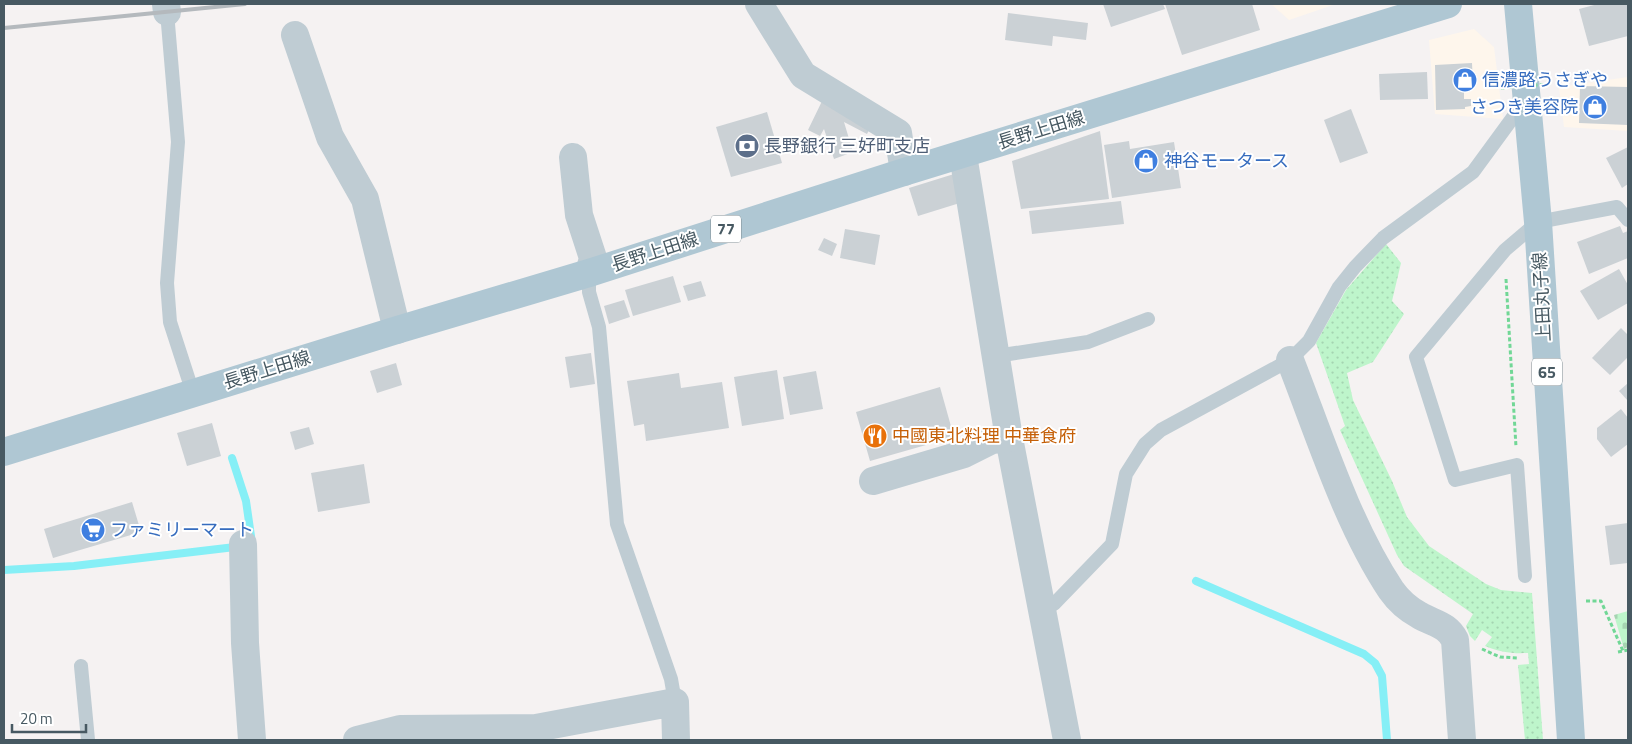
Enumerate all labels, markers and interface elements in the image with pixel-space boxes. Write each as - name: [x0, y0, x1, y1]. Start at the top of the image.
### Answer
- place label: 信濃路うさぎや: [1482, 66, 1608, 93]
- shop icon: 信濃路うさぎや: [1452, 67, 1478, 93]
- place label: さつき美容院: [1470, 93, 1578, 120]
- shop icon: さつき美容院: [1582, 94, 1608, 120]
- street label: 長野上田線: [994, 103, 1088, 156]
- place label: 長野銀行 三好町支店: [764, 132, 930, 159]
- bank icon: 長野銀行 三好町支店: [734, 133, 760, 159]
- place label: 神谷モータース: [1164, 147, 1289, 174]
- shop icon: 神谷モータース: [1133, 148, 1159, 174]
- road number: 77: [711, 215, 741, 242]
- street label: 長野上田線: [608, 225, 702, 278]
- street label: 上田丸子線: [1526, 251, 1557, 343]
- street label: 長野上田線: [220, 343, 314, 396]
- road number: 65: [1532, 358, 1562, 386]
- place label: 中國東北料理 中華食府: [892, 422, 1076, 449]
- restaurant icon: 中國東北料理 中華食府: [862, 423, 888, 449]
- place label: ファミリーマート: [110, 516, 254, 543]
- supermarket icon: ファミリーマート: [80, 517, 106, 543]
- scale bar: [12, 702, 86, 734]
- text: 20 m: [20, 707, 53, 730]

